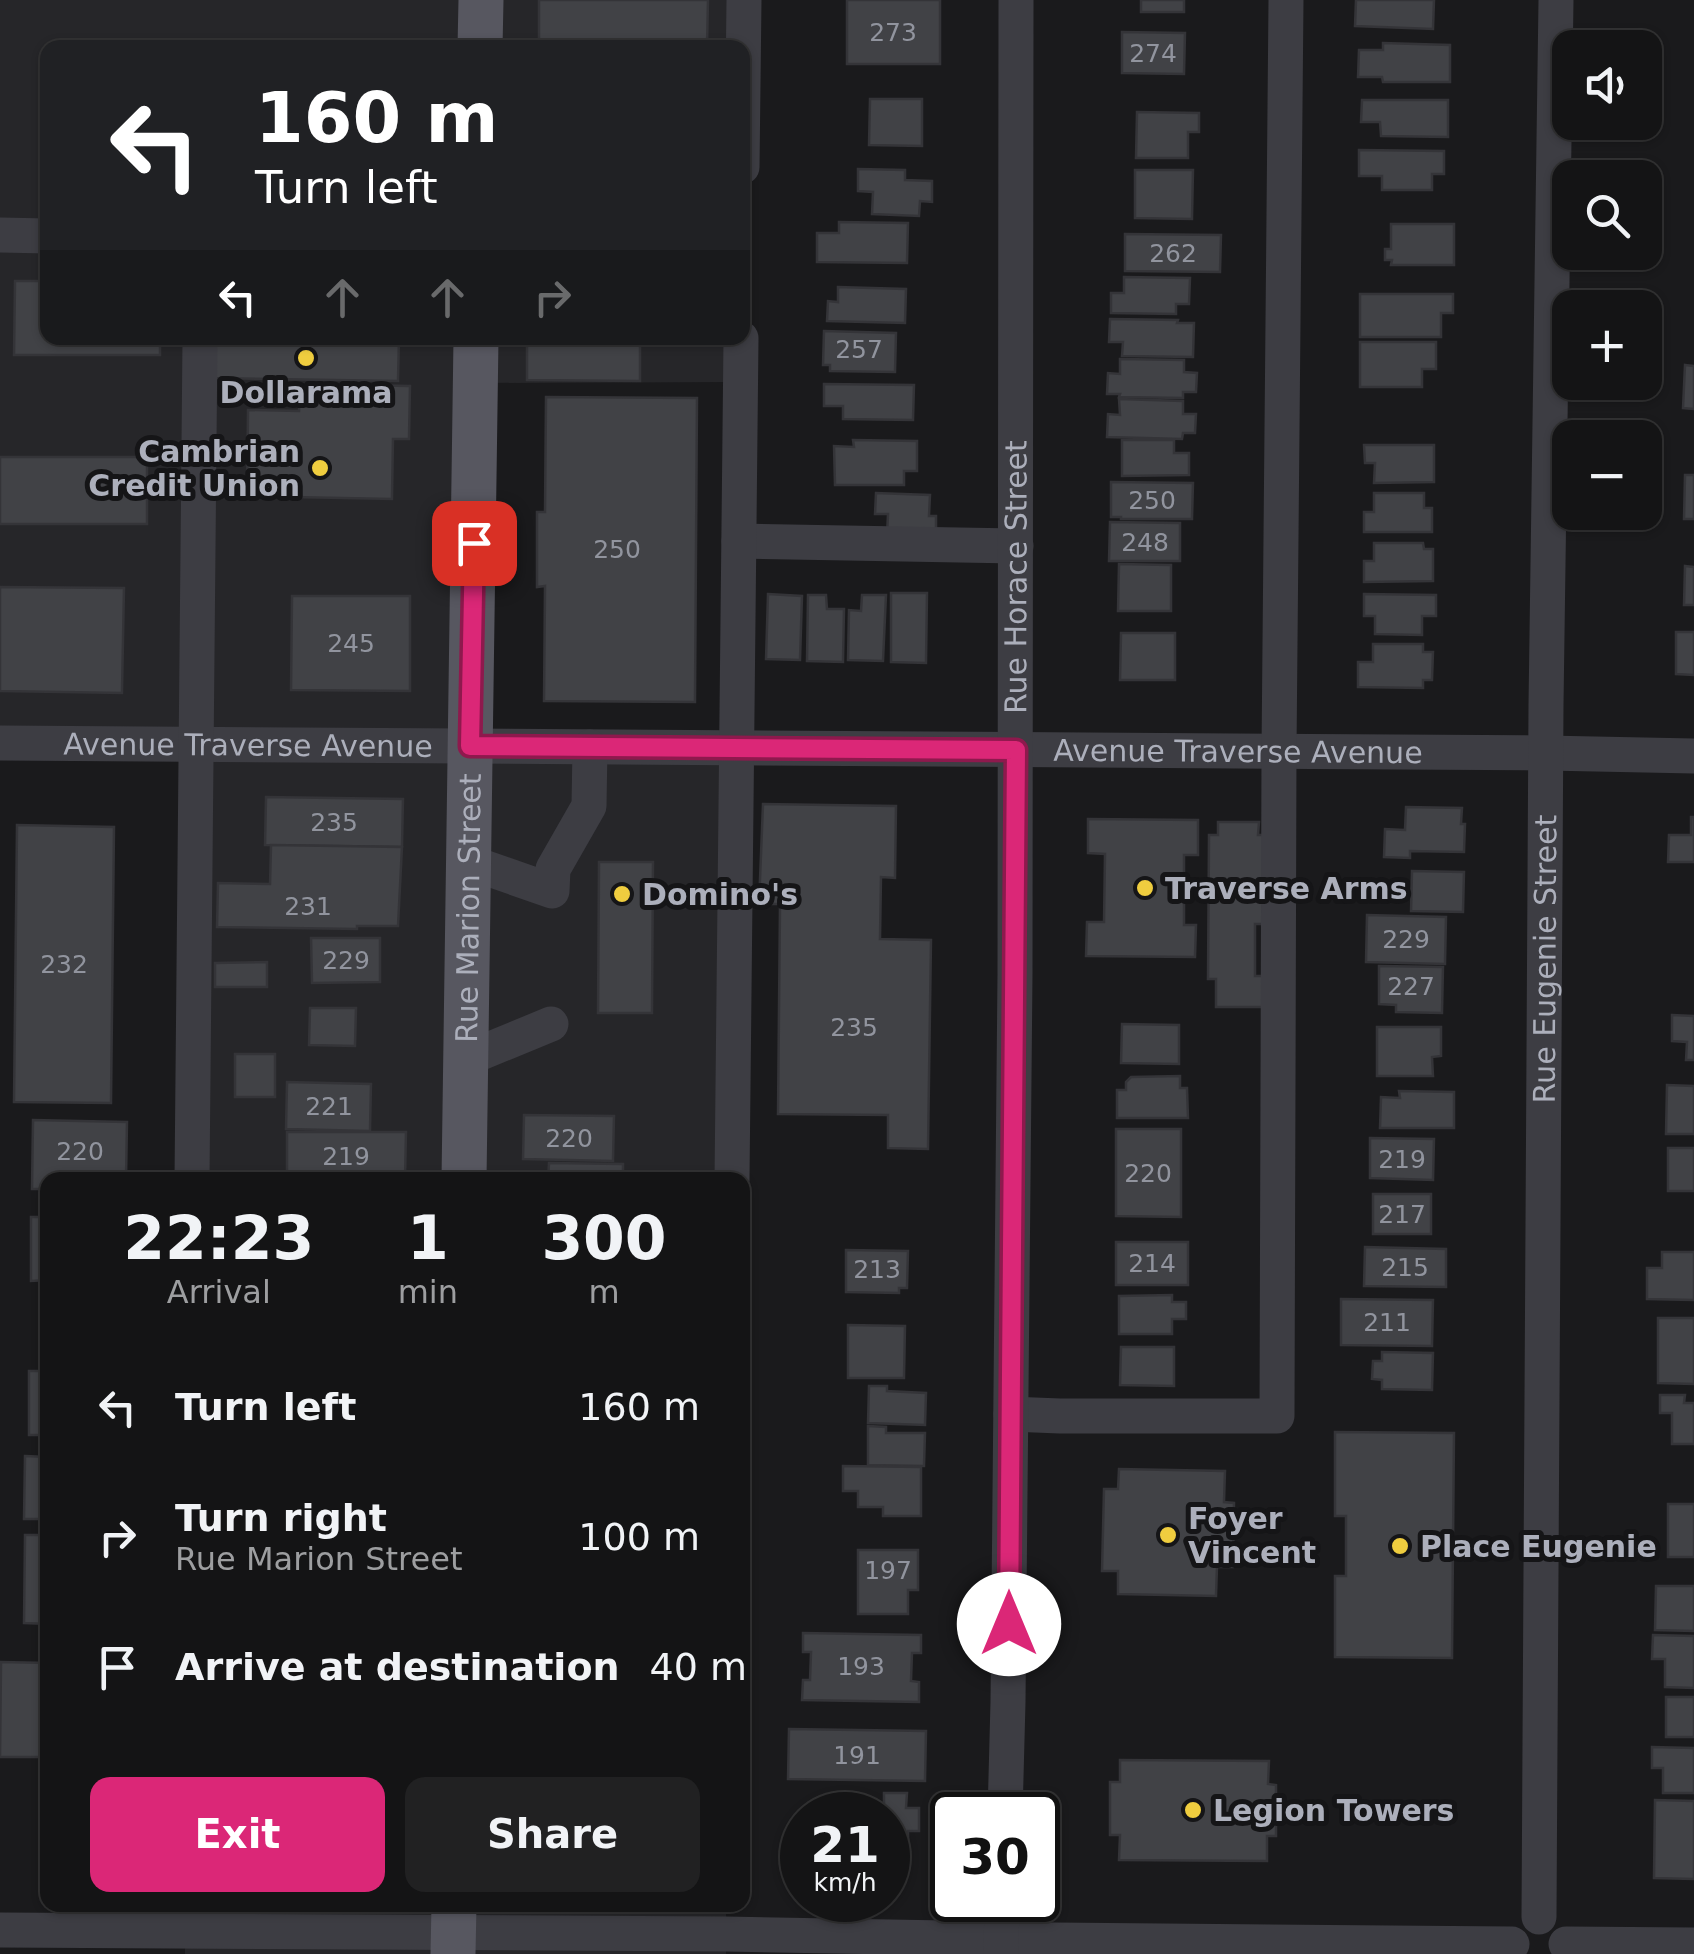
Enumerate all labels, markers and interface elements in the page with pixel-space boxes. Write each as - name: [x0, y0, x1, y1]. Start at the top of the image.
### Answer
- house number: 273: [869, 18, 917, 47]
- map controls: [1552, 30, 1662, 530]
- button: sound: [1552, 30, 1662, 140]
- house number: 274: [1129, 39, 1177, 68]
- text: 160 m: [255, 77, 498, 159]
- icon: left: [90, 80, 220, 210]
- button: search: [1552, 160, 1662, 270]
- text: Turn left: [255, 161, 438, 214]
- house number: 262: [1149, 239, 1197, 268]
- icon: left: [210, 270, 265, 325]
- icon: ahead: [315, 270, 370, 325]
- icon: ahead: [420, 270, 475, 325]
- icon: right: [525, 270, 580, 325]
- button: +: [1552, 290, 1662, 400]
- house number: 257: [835, 335, 883, 364]
- marker: Dollarama: [295, 347, 317, 369]
- place label: Dollarama: [220, 375, 392, 410]
- button: −: [1552, 420, 1662, 530]
- place label: Cambrian Credit Union: [88, 434, 300, 503]
- street label: Rue Horace Street: [998, 440, 1033, 714]
- marker: Cambrian Credit Union: [309, 457, 331, 479]
- house number: 250: [1128, 486, 1176, 515]
- pin: [432, 501, 517, 586]
- icon: arrive: [447, 516, 502, 571]
- house number: 248: [1121, 528, 1169, 557]
- house number: 250: [593, 535, 641, 564]
- house number: 245: [327, 629, 375, 658]
- street label: Avenue Traverse Avenue: [63, 726, 433, 763]
- street label: Avenue Traverse Avenue: [1053, 732, 1423, 770]
- street label: Rue Marion Street: [448, 773, 487, 1043]
- house number: 235: [310, 808, 358, 837]
- street label: Rue Eugenie Street: [1526, 814, 1563, 1103]
- place label: Traverse Arms: [1165, 871, 1408, 906]
- place label: Domino's: [642, 877, 798, 912]
- marker: Traverse Arms: [1134, 877, 1156, 899]
- marker: Domino's: [611, 883, 633, 905]
- house number: 231: [284, 892, 332, 921]
- house number: 229: [1382, 925, 1430, 954]
- house number: 229: [322, 946, 370, 975]
- house number: 232: [40, 950, 88, 979]
- house number: 227: [1387, 972, 1435, 1001]
- house number: 235: [830, 1013, 878, 1042]
- house number: 221: [305, 1092, 353, 1121]
- house number: 220: [545, 1124, 593, 1153]
- house number: 220: [56, 1137, 104, 1166]
- house number: 219: [322, 1142, 370, 1171]
- house number: 219: [1378, 1145, 1426, 1174]
- house number: 220: [1124, 1159, 1172, 1188]
- house number: 217: [1378, 1200, 1426, 1229]
- text: 22:23: [123, 1203, 314, 1273]
- text: 1: [407, 1203, 449, 1273]
- text: 300: [541, 1203, 667, 1273]
- house number: 214: [1128, 1249, 1176, 1278]
- house number: 215: [1381, 1253, 1429, 1282]
- house number: 213: [853, 1255, 901, 1284]
- text: Arrival: [167, 1273, 271, 1311]
- text: min: [398, 1273, 458, 1311]
- text: m: [588, 1273, 620, 1311]
- house number: 211: [1363, 1308, 1411, 1337]
- icon: left: [90, 1380, 145, 1435]
- text: Turn left: [175, 1385, 356, 1429]
- text: 160 m: [578, 1385, 700, 1429]
- text: Turn right: [175, 1496, 387, 1540]
- place label: Foyer Vincent: [1188, 1501, 1316, 1570]
- icon: right: [90, 1510, 145, 1565]
- text: 100 m: [578, 1515, 700, 1559]
- marker: Foyer Vincent: [1157, 1524, 1179, 1546]
- place label: Place Eugenie: [1420, 1529, 1657, 1564]
- marker: Place Eugenie: [1389, 1535, 1411, 1557]
- text: Rue Marion Street: [175, 1540, 462, 1578]
- house number: 197: [864, 1556, 912, 1585]
- position arrow: [957, 1572, 1061, 1676]
- icon: arrive: [90, 1640, 145, 1695]
- text: Arrive at destination: [175, 1645, 620, 1689]
- text: 40 m: [650, 1645, 747, 1689]
- house number: 193: [837, 1652, 885, 1681]
- house number: 191: [833, 1741, 881, 1770]
- button: Exit: [90, 1777, 385, 1892]
- button: Share: [405, 1777, 700, 1892]
- speed limit sign: 30: [930, 1792, 1060, 1922]
- place label: Legion Towers: [1213, 1793, 1454, 1828]
- marker: Legion Towers: [1182, 1799, 1204, 1821]
- text: 21: [810, 1816, 880, 1874]
- text: km/h: [813, 1868, 877, 1897]

